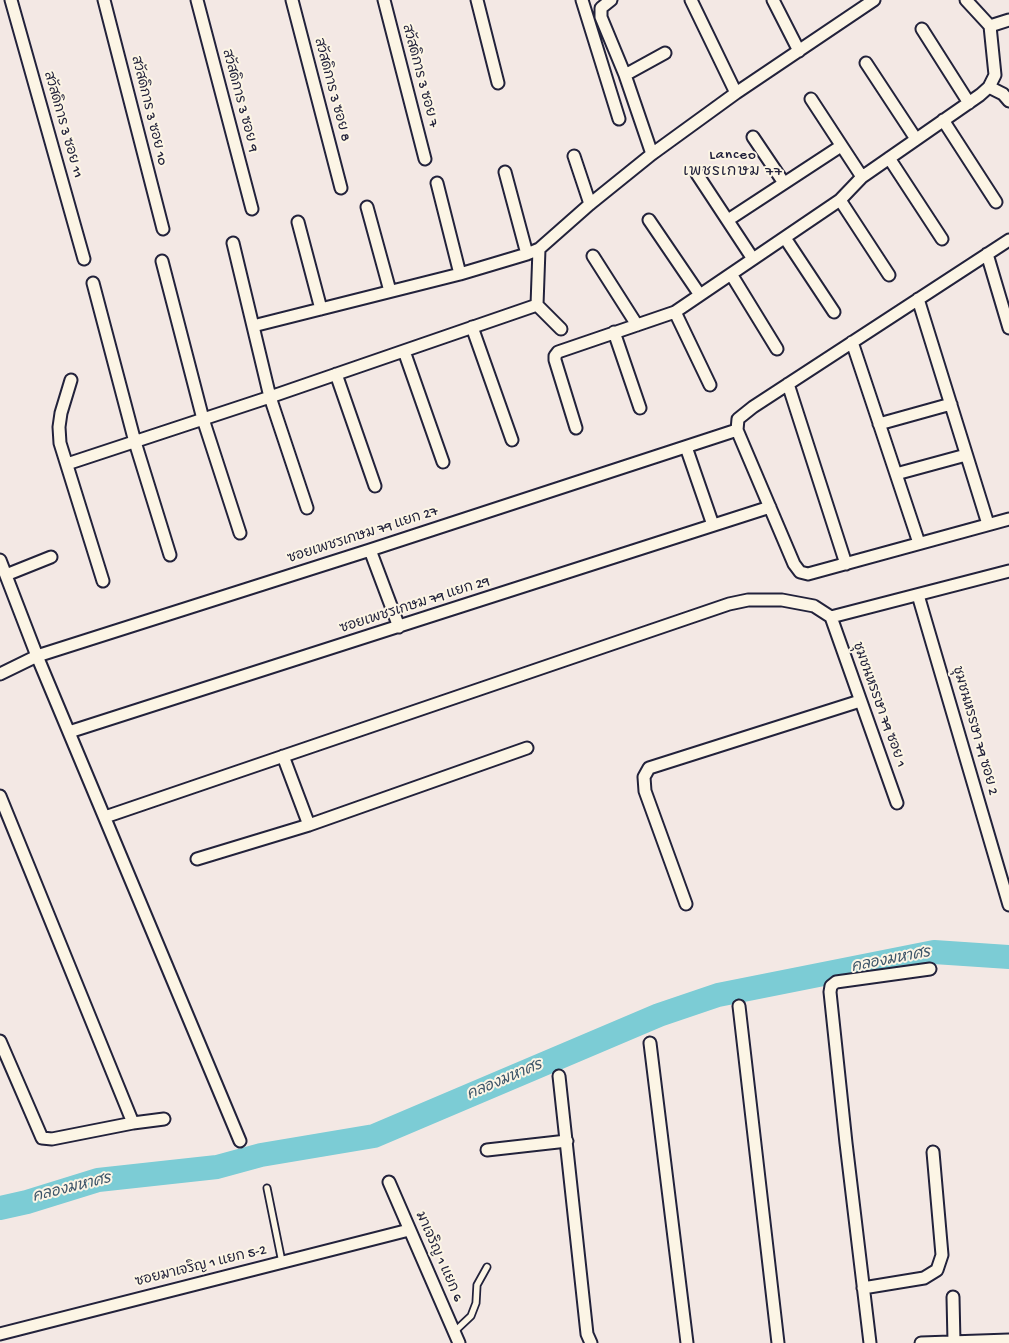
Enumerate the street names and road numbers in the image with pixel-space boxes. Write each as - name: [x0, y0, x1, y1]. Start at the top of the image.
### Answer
- street label: สวัสดิการ 3 ซอย 7: [397, 23, 441, 129]
- street label: สวัสดิการ 3 ซอย 8: [309, 37, 353, 143]
- street label: สวัสดิการ 3 ซอย 9: [217, 48, 261, 154]
- street label: สวัสดิการ 3 ซอย 10: [126, 55, 170, 167]
- street label: สวัสดิการ 3 ซอย 11: [39, 70, 85, 180]
- street label: ซอยเพชรเกษม 79 แยก 27: [286, 504, 440, 568]
- street label: ซอยเพชรเกษม 79 แยก 29: [338, 574, 492, 638]
- street label: ชุมชนหรรษา 79 ซอย 1: [848, 640, 908, 770]
- street label: ชุมชนหรรษา 79 ซอย 2: [948, 665, 1000, 797]
- street label: มาเจริญ 1 แยก 6: [411, 1209, 465, 1305]
- street label: ซอยมาเจริญ 1 แยก 5-2: [134, 1243, 268, 1291]

